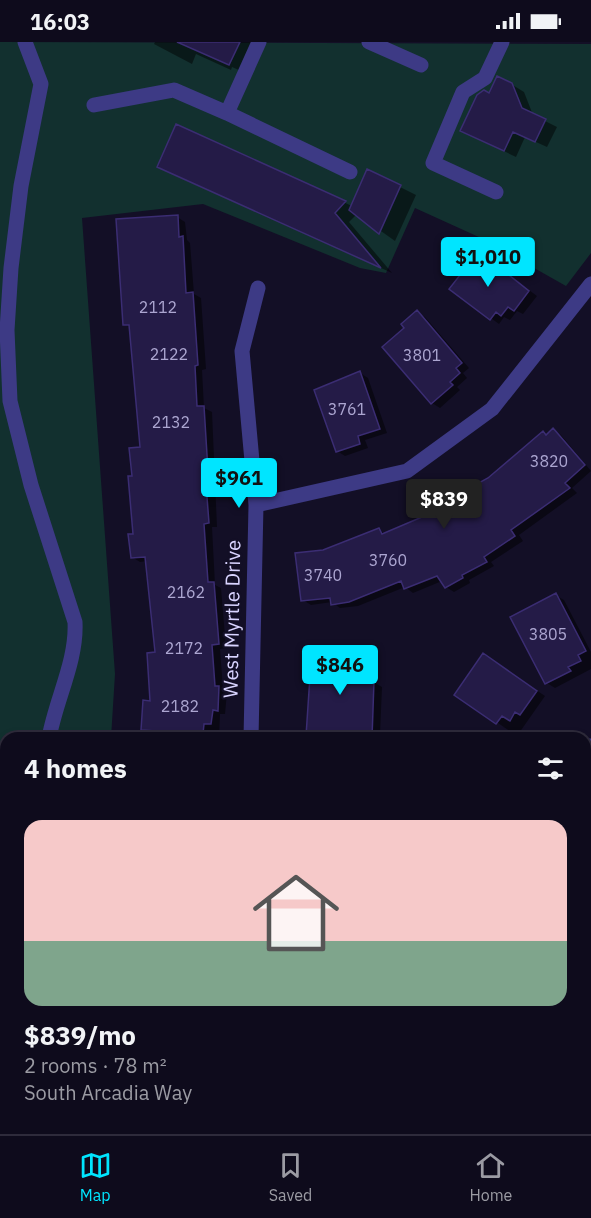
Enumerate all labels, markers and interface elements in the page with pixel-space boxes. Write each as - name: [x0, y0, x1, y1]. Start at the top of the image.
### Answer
- text: 16:03: [30, 7, 90, 36]
- pin: $1,010: [439, 237, 537, 288]
- text: $1,010: [455, 243, 521, 270]
- house number: 2112: [139, 297, 177, 317]
- house number: 2122: [150, 344, 188, 364]
- house number: 3801: [403, 345, 441, 365]
- house number: 3761: [328, 399, 366, 419]
- house number: 2132: [152, 412, 190, 432]
- house number: 3820: [530, 451, 568, 471]
- pin: $961: [203, 458, 275, 509]
- text: $961: [215, 464, 263, 491]
- pin: $839: [408, 479, 480, 530]
- text: $839: [420, 485, 468, 512]
- street label: West Myrtle Drive: [217, 540, 246, 698]
- house number: 3760: [369, 550, 407, 570]
- house number: 3740: [304, 565, 342, 585]
- house number: 2162: [167, 582, 205, 602]
- house number: 3805: [529, 624, 567, 644]
- house number: 2172: [165, 638, 203, 658]
- pin: $846: [304, 645, 376, 696]
- text: $846: [316, 651, 364, 678]
- house number: 2182: [161, 696, 199, 716]
- text: 4 homes: [24, 751, 127, 785]
- icon: filters: [534, 752, 567, 785]
- icon: home: [242, 859, 350, 967]
- text: $839/mo: [24, 1018, 136, 1052]
- text: 2 rooms · 78 m²: [24, 1052, 167, 1079]
- text: South Arcadia Way: [24, 1079, 192, 1106]
- tab: Map: [79, 1149, 112, 1205]
- tab: Saved: [269, 1149, 312, 1205]
- tab: Home: [469, 1149, 512, 1205]

